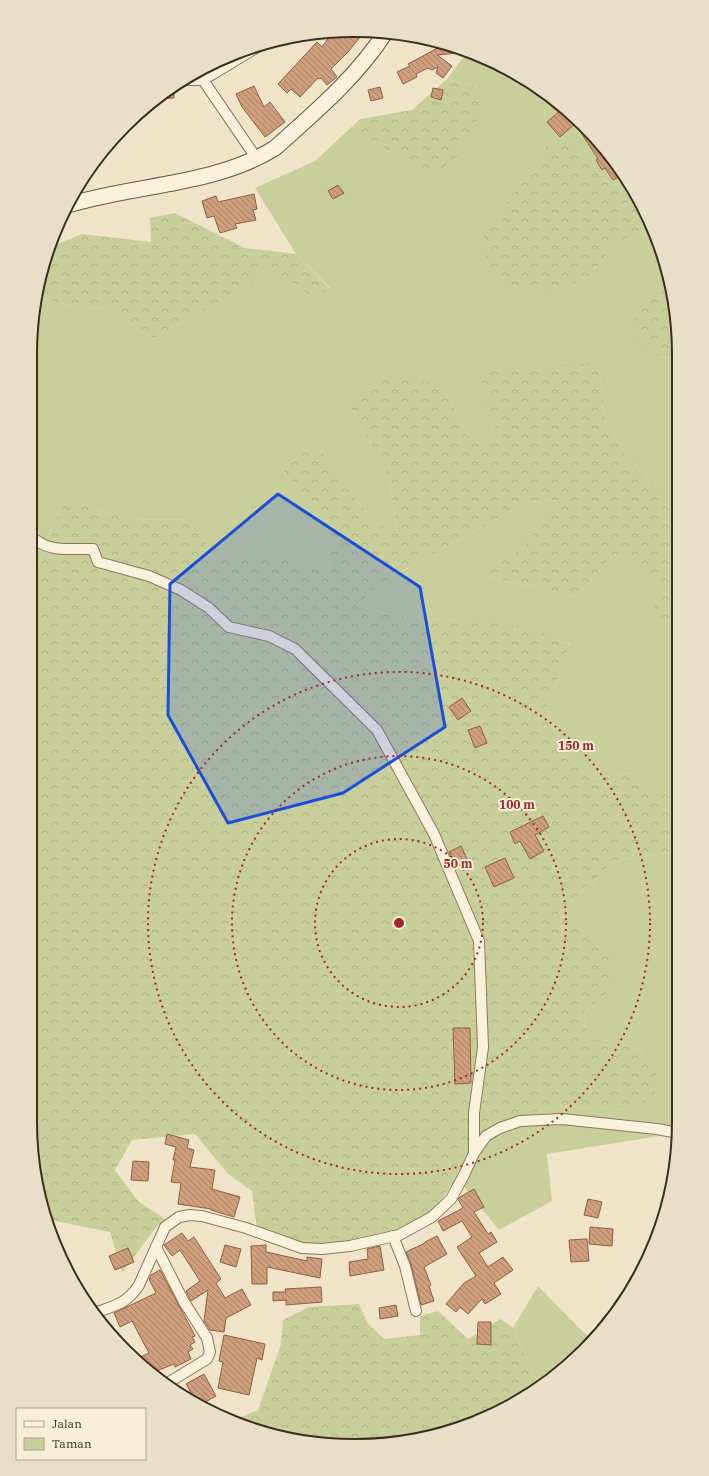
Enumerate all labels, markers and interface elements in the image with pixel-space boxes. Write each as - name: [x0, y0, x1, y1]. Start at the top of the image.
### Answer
- text: 150 m: [558, 738, 594, 753]
- text: 100 m: [499, 797, 535, 812]
- text: 50 m: [444, 856, 473, 871]
- centre of rings: [392, 916, 406, 930]
- legend: [16, 1408, 146, 1460]
- text: Jalan: [52, 1416, 82, 1431]
- text: Taman: [52, 1436, 92, 1451]

